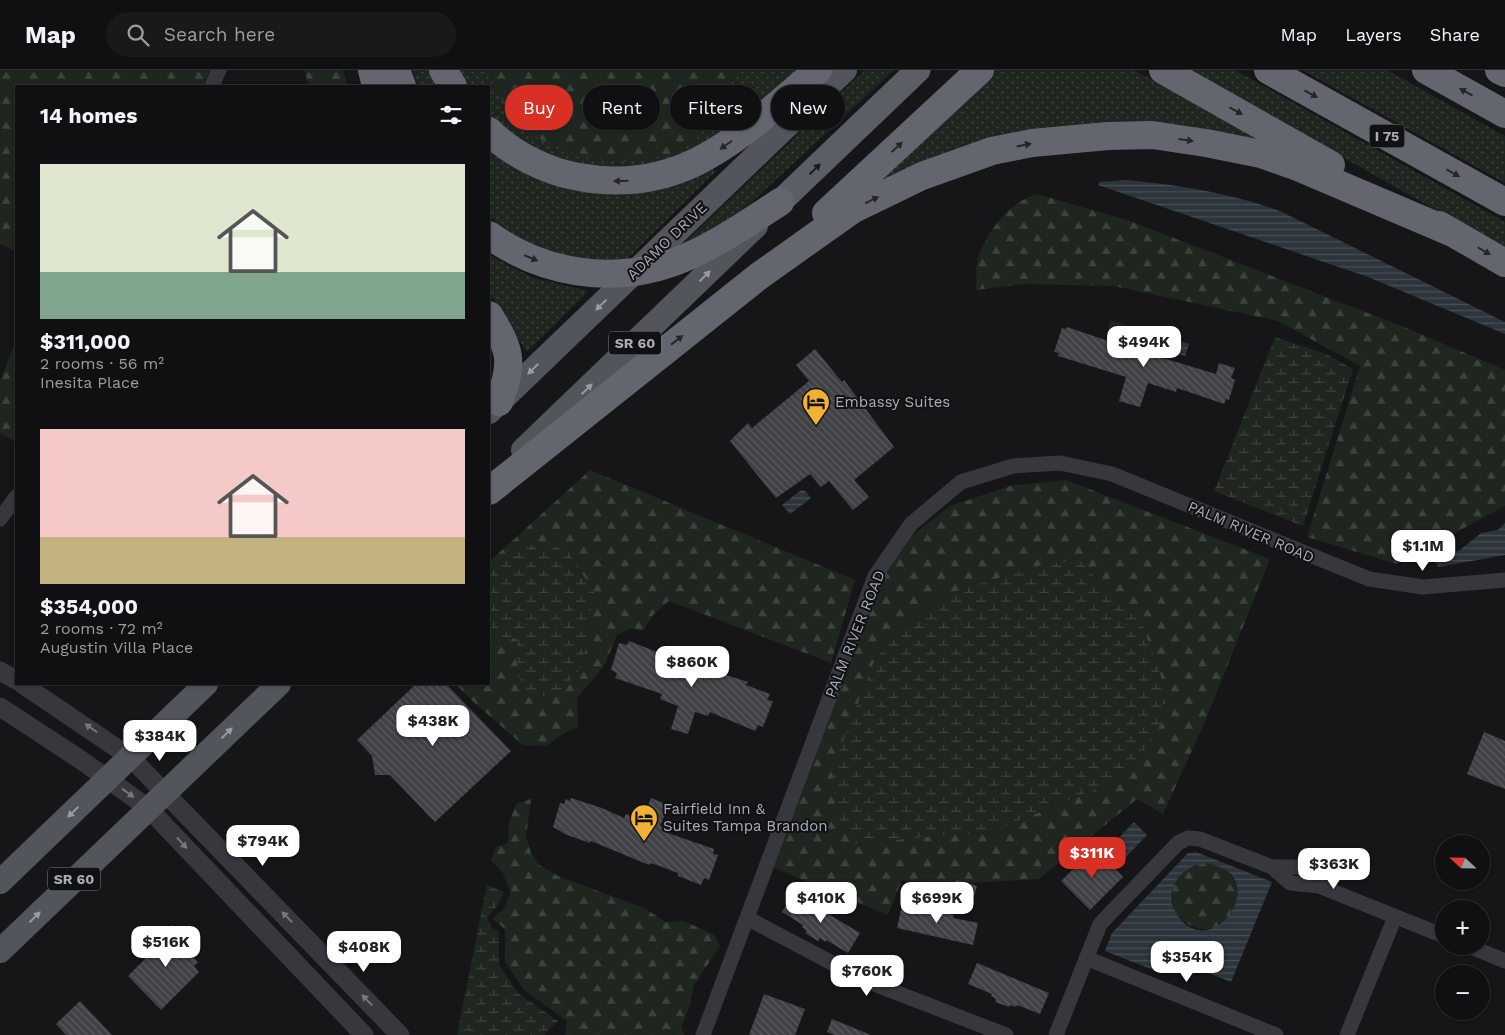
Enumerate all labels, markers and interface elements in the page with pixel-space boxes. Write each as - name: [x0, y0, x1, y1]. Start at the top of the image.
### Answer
- search box: [106, 12, 456, 57]
- text: Map: [25, 21, 76, 49]
- icon: search: [124, 21, 152, 49]
- text: Search here: [164, 23, 275, 46]
- text: Map: [1280, 24, 1317, 45]
- text: Layers: [1345, 24, 1402, 45]
- text: Share: [1430, 24, 1480, 45]
- chip: Buy: [505, 85, 573, 130]
- chip: Rent: [583, 85, 660, 130]
- chip: Filters: [670, 85, 761, 130]
- chip: New: [771, 85, 845, 130]
- one-way arrow: [1458, 88, 1473, 96]
- one-way arrow: [1303, 90, 1318, 98]
- icon: filters: [437, 101, 465, 129]
- text: 14 homes: [40, 103, 137, 128]
- one-way arrow: [1228, 107, 1243, 115]
- road number: I 75: [1370, 124, 1404, 148]
- one-way arrow: [1178, 136, 1194, 144]
- one-way arrow: [719, 140, 733, 150]
- one-way arrow: [891, 141, 903, 153]
- one-way arrow: [1017, 141, 1032, 149]
- one-way arrow: [809, 163, 821, 175]
- one-way arrow: [1445, 169, 1460, 177]
- one-way arrow: [613, 177, 629, 185]
- icon: home: [208, 196, 298, 286]
- one-way arrow: [865, 196, 879, 204]
- street label: ADAMO DRIVE: [623, 198, 711, 284]
- one-way arrow: [1477, 246, 1490, 255]
- one-way arrow: [524, 255, 538, 263]
- one-way arrow: [698, 270, 710, 282]
- one-way arrow: [595, 298, 607, 310]
- pin: $494K: [1109, 326, 1179, 368]
- text: $311,000: [40, 329, 130, 354]
- road number: SR 60: [609, 332, 661, 354]
- text: $494K: [1118, 332, 1170, 351]
- one-way arrow: [670, 335, 683, 346]
- text: 2 rooms · 56 m²: [40, 354, 164, 373]
- one-way arrow: [527, 363, 539, 375]
- text: Inesita Place: [40, 373, 139, 392]
- one-way arrow: [581, 383, 593, 395]
- hotel icon: Embassy Suites: [801, 387, 831, 426]
- place label: Embassy Suites: [835, 393, 950, 411]
- icon: home: [208, 461, 298, 551]
- street label: PALM RIVER ROAD: [1185, 497, 1317, 567]
- pin: $1.1M: [1388, 530, 1458, 572]
- text: $1.1M: [1402, 536, 1444, 555]
- street label: PALM RIVER ROAD: [821, 568, 889, 700]
- text: $354,000: [40, 594, 138, 619]
- text: 2 rooms · 72 m²: [40, 619, 163, 638]
- text: Augustin Villa Place: [40, 638, 193, 657]
- pin: $860K: [657, 646, 727, 688]
- text: $860K: [666, 652, 718, 671]
- pin: $438K: [398, 704, 468, 747]
- text: $438K: [407, 711, 459, 730]
- pin: $384K: [125, 720, 195, 762]
- one-way arrow: [84, 723, 97, 733]
- text: $384K: [134, 726, 186, 745]
- one-way arrow: [220, 727, 232, 739]
- one-way arrow: [121, 788, 135, 798]
- place label: Fairfield Inn & Suites Tampa Brandon: [663, 800, 828, 835]
- hotel icon: Fairfield Inn & Suites Tampa Brandon: [629, 803, 659, 842]
- one-way arrow: [67, 806, 79, 818]
- pin: $794K: [228, 824, 298, 867]
- text: $794K: [237, 831, 289, 850]
- north arrow: [1435, 835, 1490, 890]
- map controls: [1435, 835, 1490, 1020]
- one-way arrow: [176, 836, 188, 848]
- pin: $311K: [1057, 836, 1127, 879]
- text: $311K: [1070, 843, 1114, 862]
- pin: $363K: [1299, 848, 1369, 890]
- text: $363K: [1309, 854, 1359, 873]
- road number: SR 60: [48, 868, 100, 891]
- pin: $410K: [786, 882, 856, 924]
- pin: $699K: [902, 882, 972, 924]
- text: $410K: [797, 888, 845, 907]
- text: $699K: [912, 888, 962, 907]
- button: +: [1435, 900, 1490, 955]
- one-way arrow: [29, 911, 41, 923]
- one-way arrow: [281, 912, 293, 924]
- pin: $516K: [131, 926, 201, 968]
- pin: $408K: [329, 930, 399, 973]
- text: $516K: [142, 932, 190, 951]
- text: $408K: [338, 937, 390, 956]
- pin: $354K: [1152, 940, 1222, 983]
- text: $354K: [1162, 947, 1212, 966]
- pin: $760K: [832, 954, 902, 997]
- text: $760K: [842, 961, 892, 980]
- button: −: [1435, 965, 1490, 1020]
- one-way arrow: [361, 994, 373, 1006]

